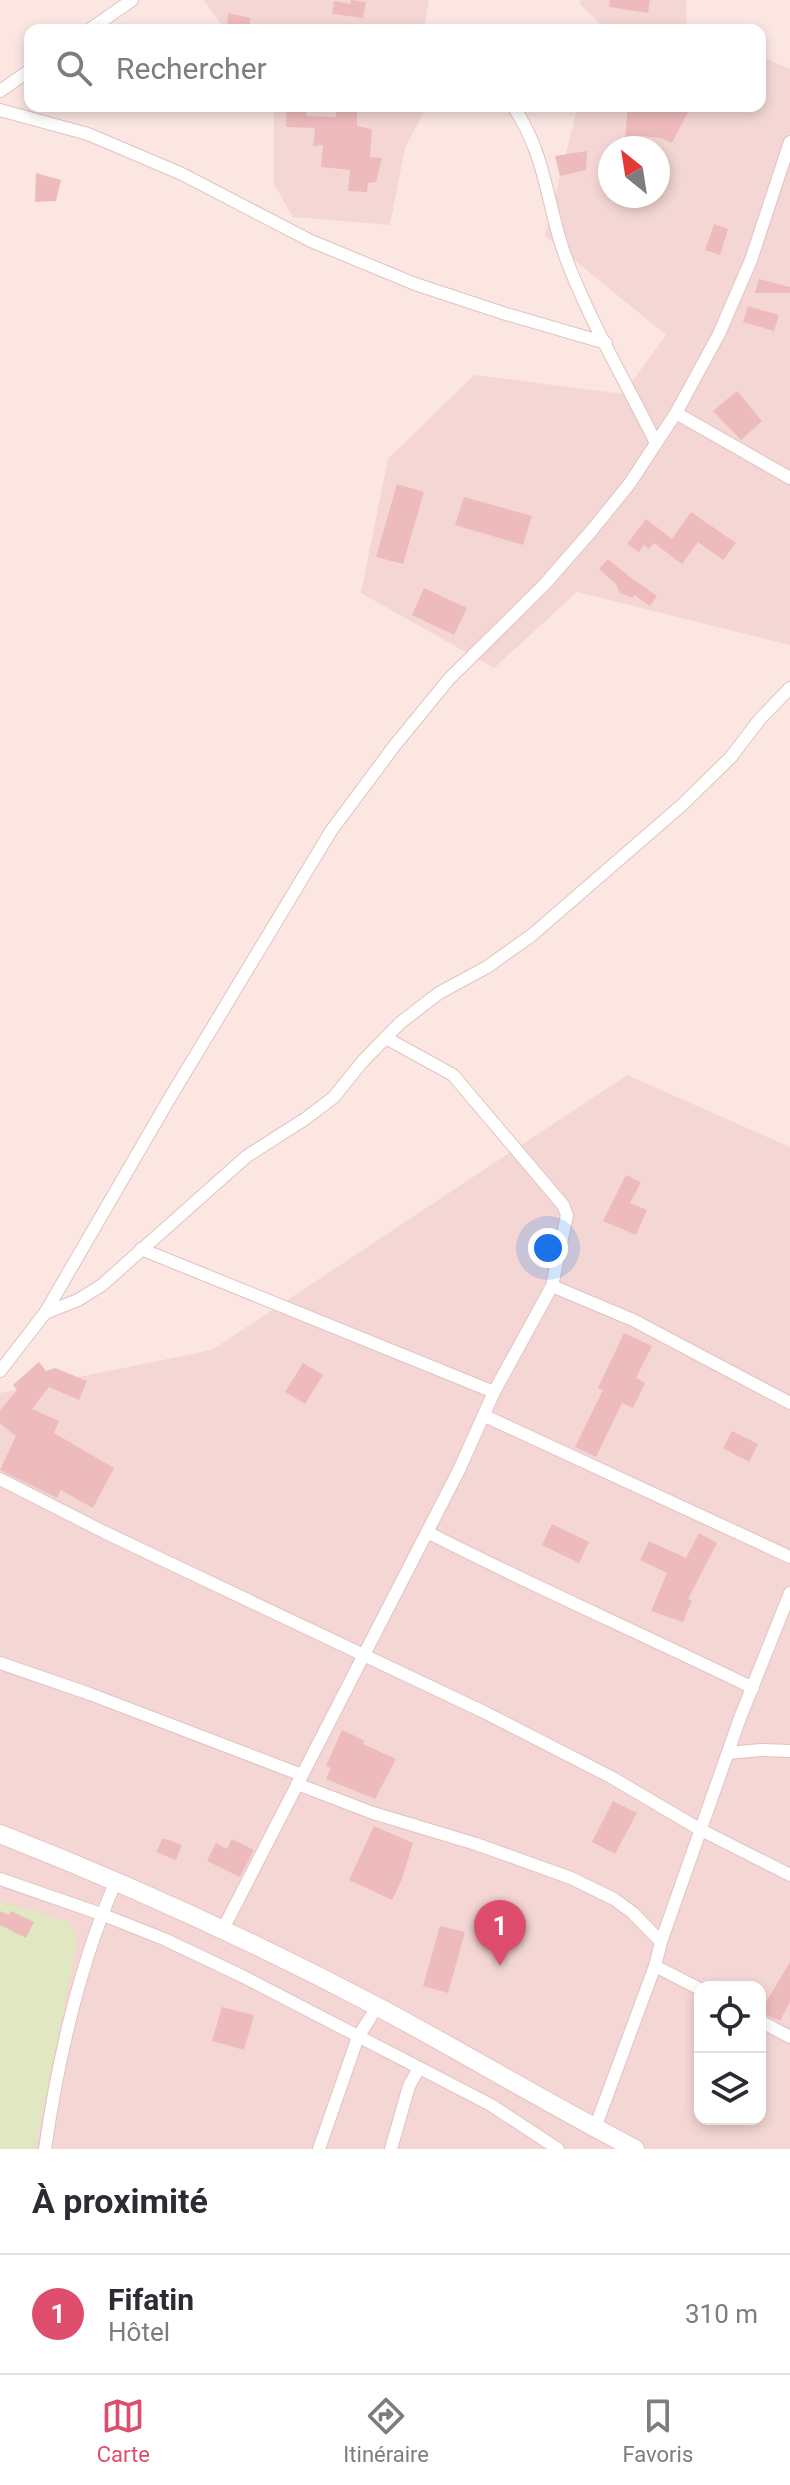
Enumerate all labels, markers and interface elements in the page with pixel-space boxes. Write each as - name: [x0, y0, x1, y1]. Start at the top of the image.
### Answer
- search box: [24, 24, 766, 112]
- icon: search: [52, 46, 96, 90]
- text: Rechercher: [116, 51, 267, 86]
- north arrow: [598, 136, 670, 208]
- your location: [528, 1228, 568, 1268]
- pin: 1: [474, 1900, 526, 1966]
- map controls: [694, 1981, 766, 2125]
- button: locate: [694, 1981, 766, 2053]
- button: layers: [694, 2053, 766, 2125]
- text: À proximité: [32, 2181, 208, 2221]
- text: Fifatin: [108, 2282, 194, 2317]
- text: 1: [51, 2299, 65, 2329]
- text: 310 m: [685, 2299, 758, 2329]
- text: Hôtel: [108, 2317, 170, 2347]
- tab: Carte: [97, 2394, 150, 2467]
- tab: Itinéraire: [343, 2394, 429, 2467]
- tab: Favoris: [622, 2394, 693, 2467]

